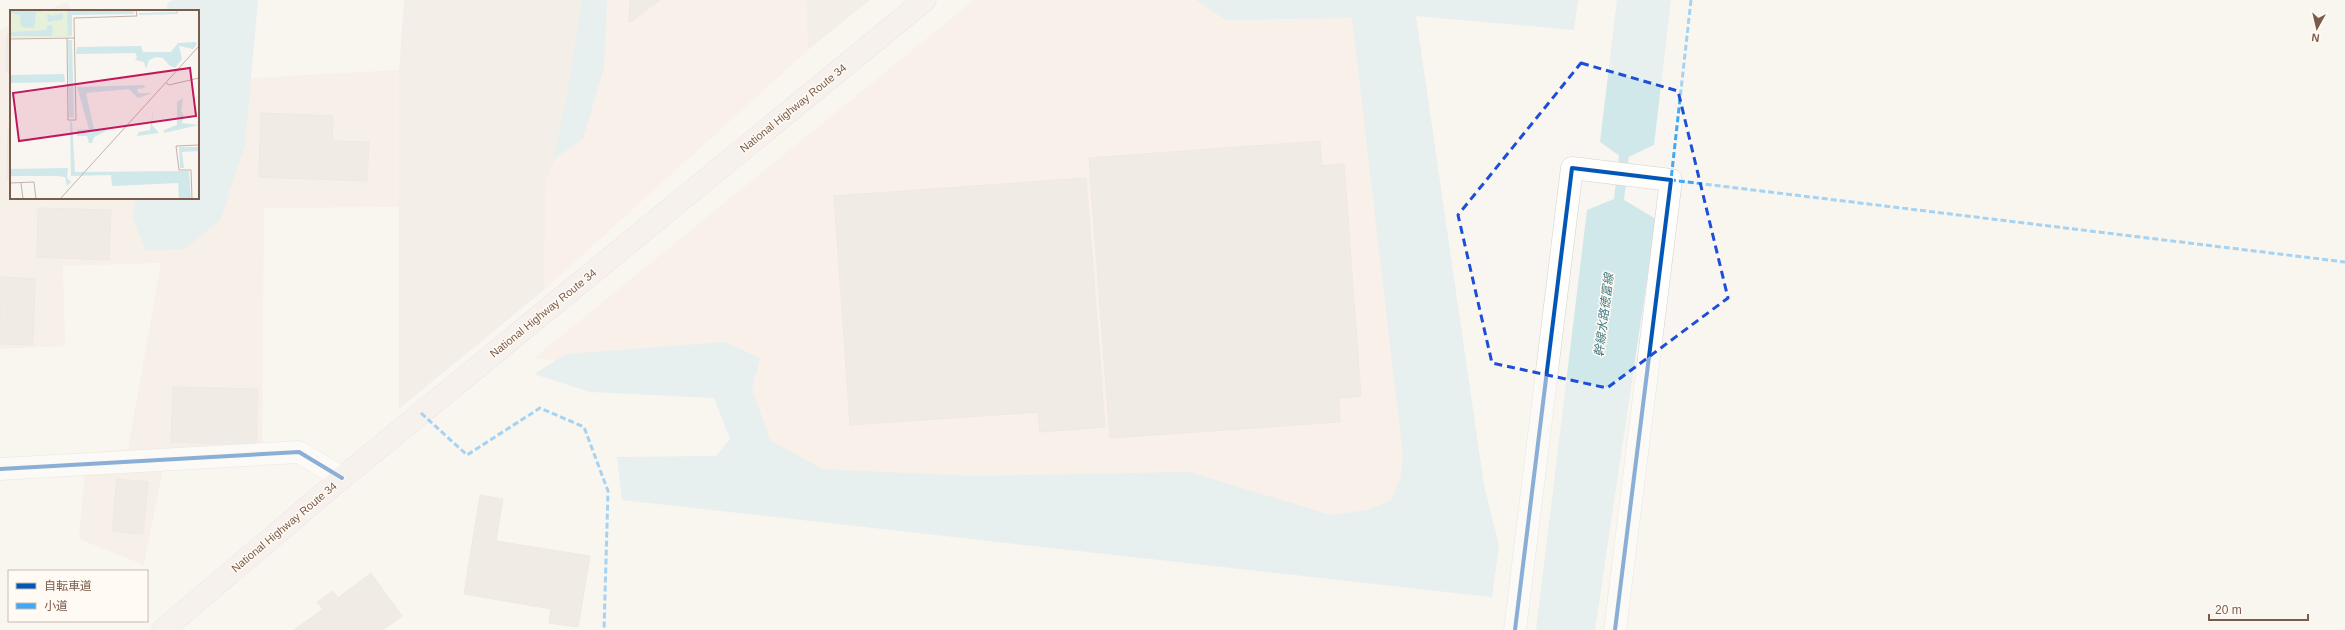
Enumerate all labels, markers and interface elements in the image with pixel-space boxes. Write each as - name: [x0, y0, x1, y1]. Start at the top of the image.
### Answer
- north arrow: [2297, 8, 2337, 48]
- inset map: [10, 10, 199, 199]
- text: N: [2311, 31, 2320, 44]
- street label: National Highway Route 34: [737, 61, 849, 155]
- street label: National Highway Route 34: [487, 266, 599, 360]
- water label: 幹線水路徳富線: [1592, 270, 1616, 358]
- street label: National Highway Route 34: [229, 480, 339, 574]
- legend: [8, 570, 148, 622]
- text: 自転車道: [44, 579, 92, 593]
- scale bar: [2209, 596, 2308, 622]
- text: 小道: [44, 599, 68, 613]
- text: 20 m: [2215, 603, 2242, 617]

